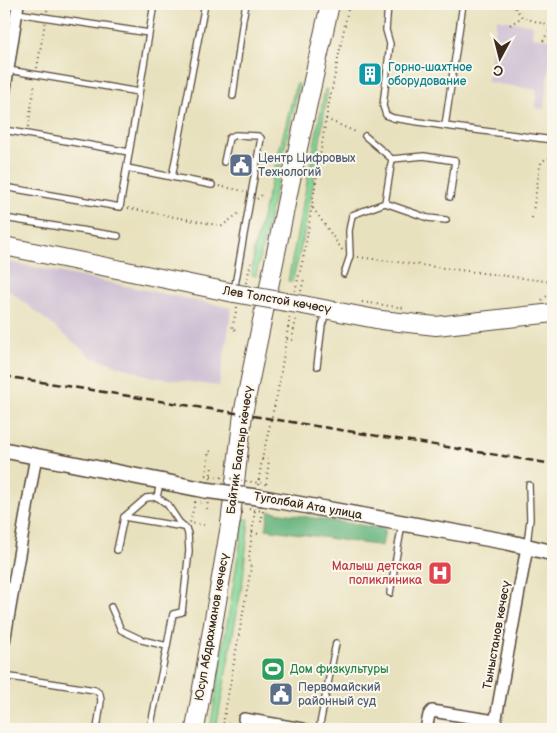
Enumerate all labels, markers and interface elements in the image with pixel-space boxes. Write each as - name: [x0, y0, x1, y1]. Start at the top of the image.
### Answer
- north arrow: [474, 32, 524, 82]
- place label: Горно-шахтное оборудование: [388, 60, 473, 89]
- building icon: Горно-шахтное оборудование: [357, 61, 383, 87]
- text: С: [492, 61, 504, 79]
- place label: Центр Цифровых Технологий: [258, 151, 356, 180]
- public building icon: Центр Цифровых Технологий: [228, 152, 254, 178]
- street label: Лев Толстой көчөсү: [221, 283, 333, 317]
- street label: Байтик Баатыр көчөсү: [224, 385, 256, 515]
- street label: Туголбай Ата улица: [253, 489, 363, 523]
- street label: Юсуп Абдрахманов көчөсү: [192, 552, 232, 702]
- place label: Малыш детская поликлиника: [332, 559, 422, 588]
- hospital icon: Малыш детская поликлиника: [427, 560, 453, 586]
- street label: Тыныстанов көчөсү: [480, 579, 514, 691]
- sports icon: Дом физкультуры: [260, 656, 286, 682]
- place label: Дом физкультуры: [290, 662, 389, 677]
- place label: Первомайский районный суд: [298, 680, 381, 709]
- public building icon: Первомайский районный суд: [268, 681, 294, 707]

